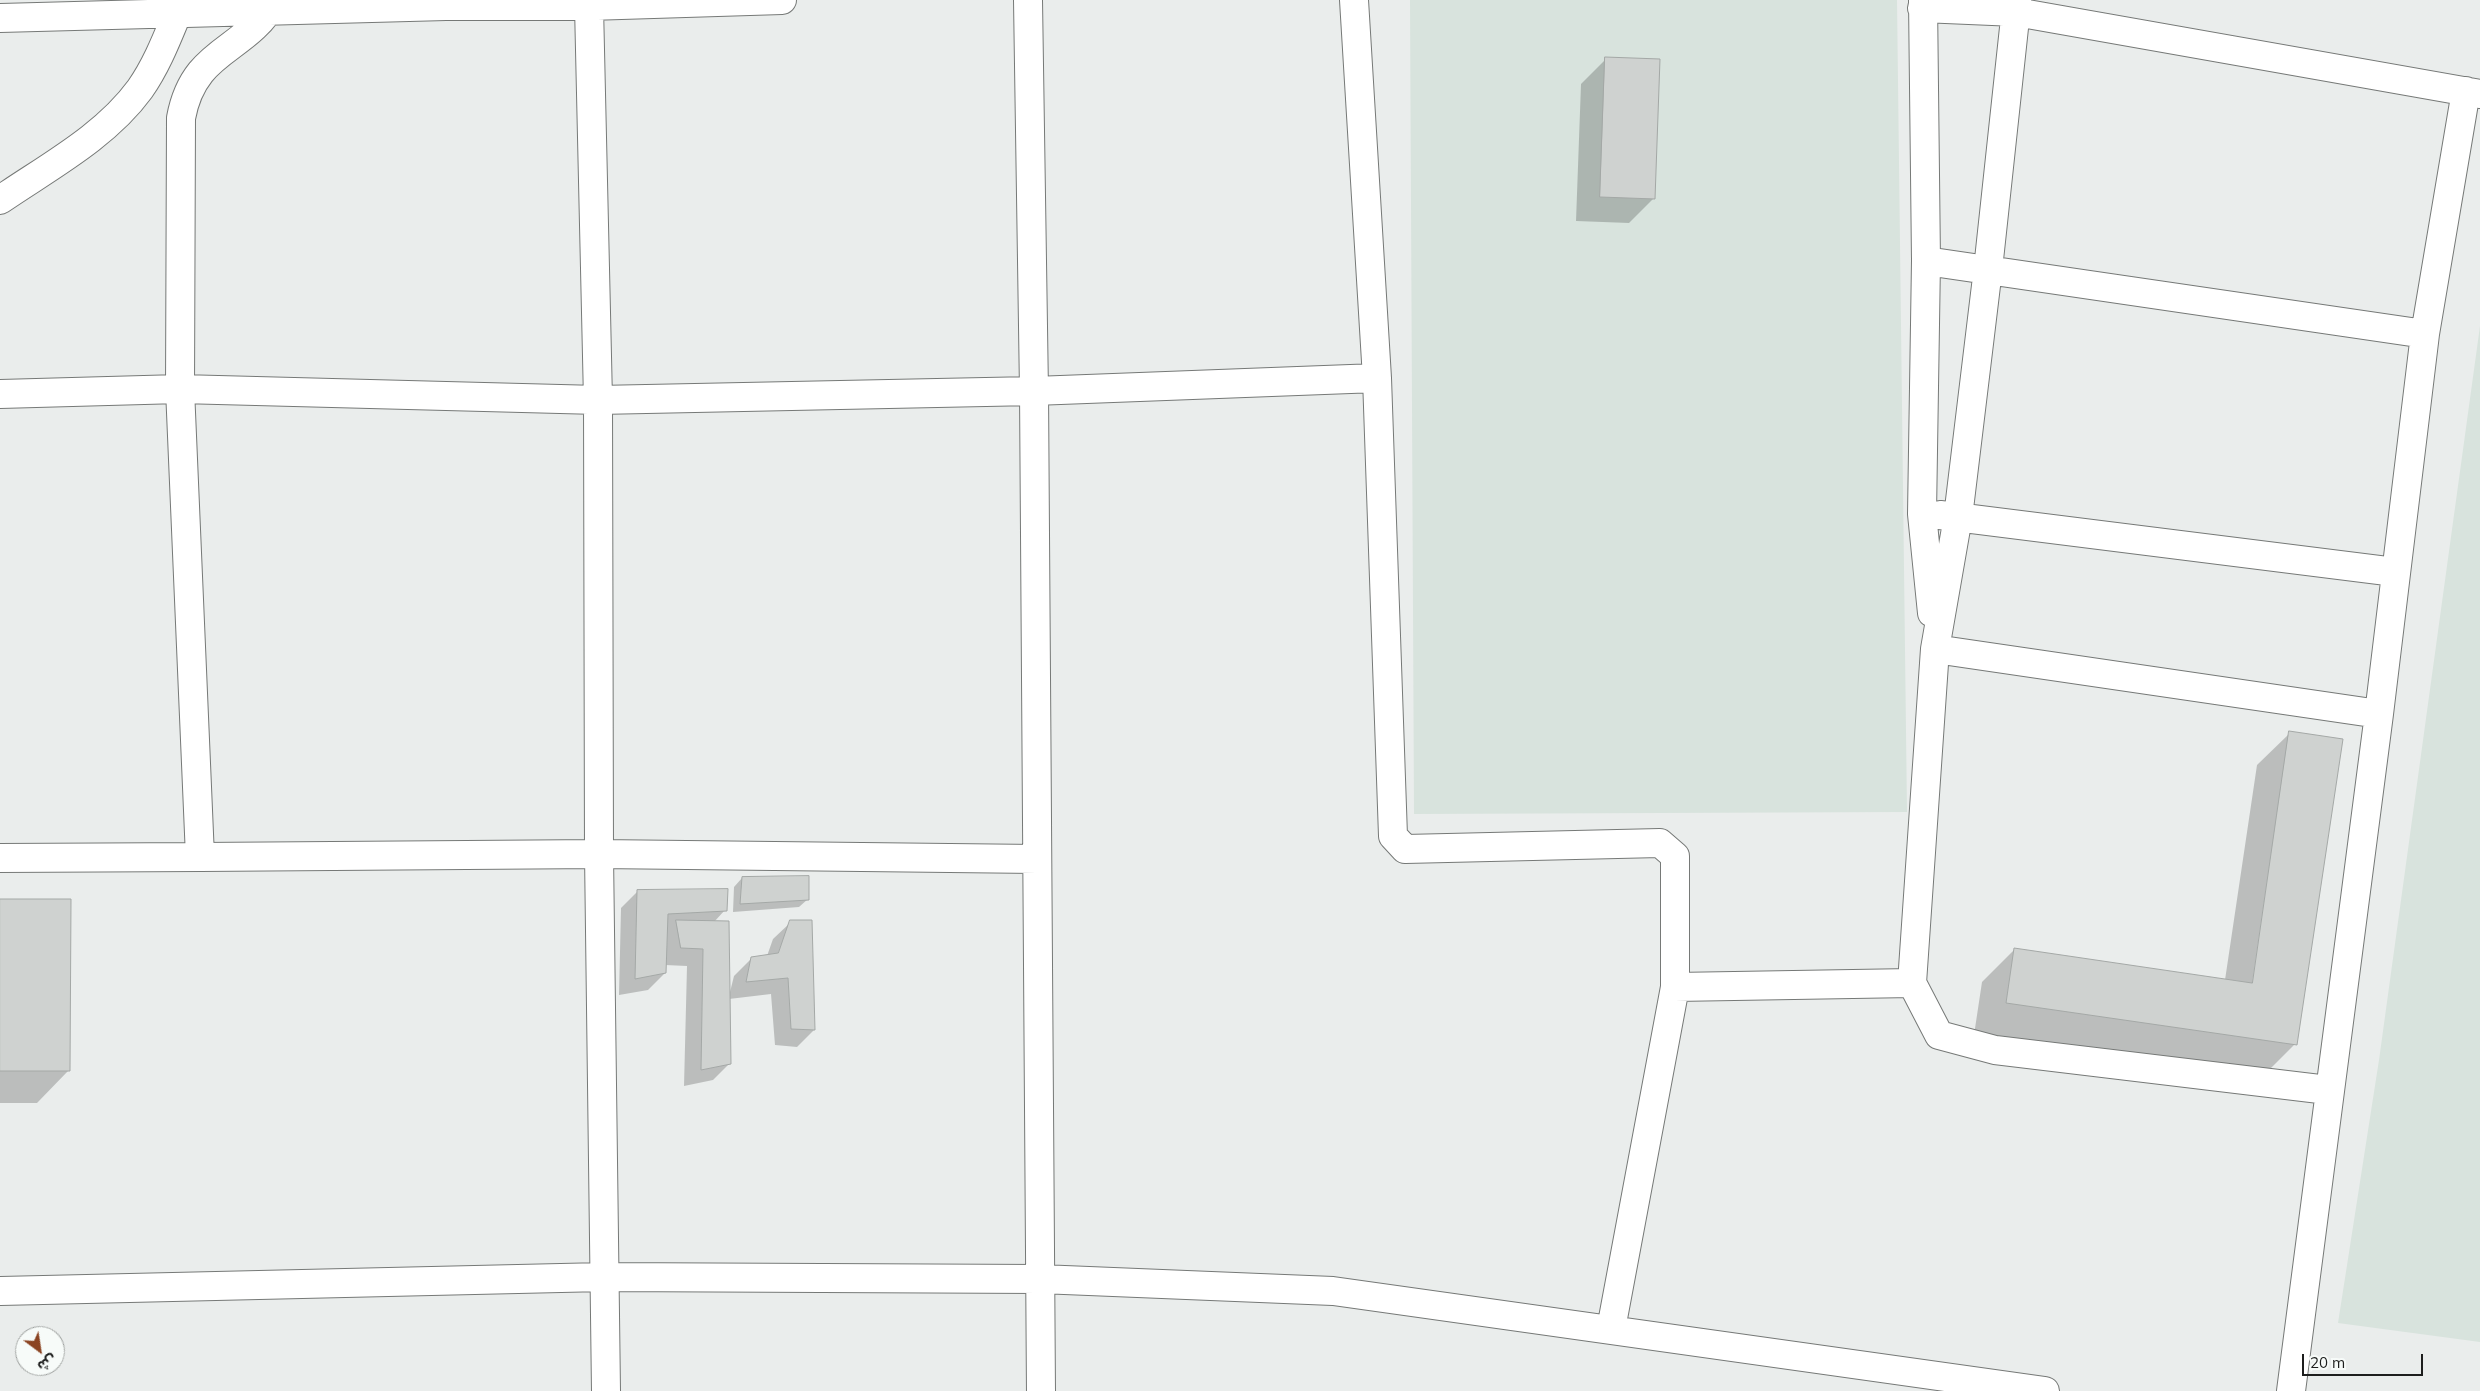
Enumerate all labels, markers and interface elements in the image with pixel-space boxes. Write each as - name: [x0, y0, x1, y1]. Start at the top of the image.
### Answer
- north arrow: [15, 1326, 65, 1376]
- scale bar: [2305, 1344, 2426, 1376]
- text: ش: [34, 1350, 60, 1376]
- text: 20 m: [2310, 1353, 2345, 1372]

